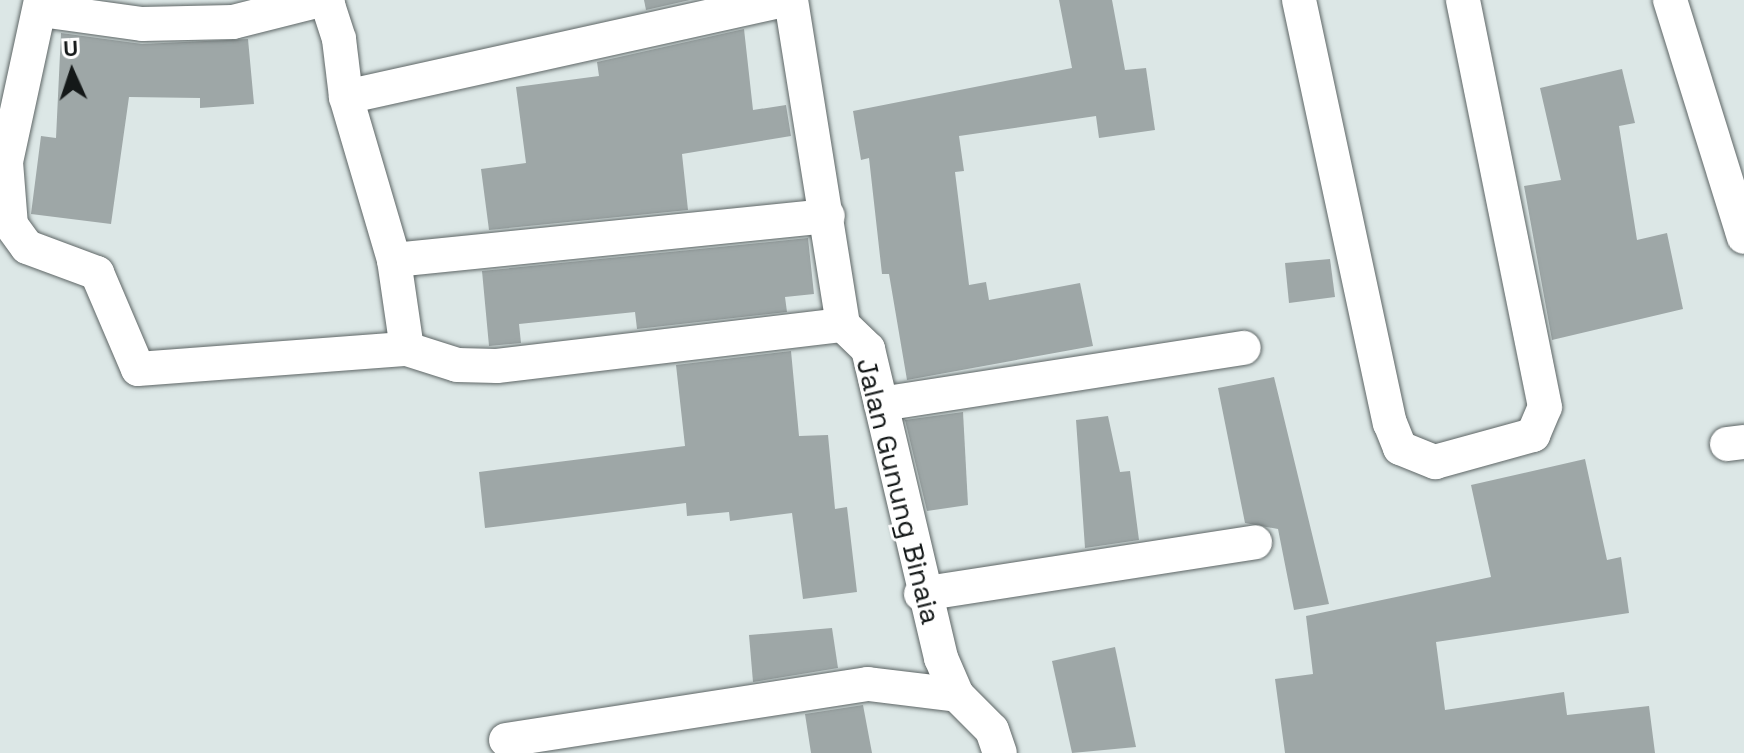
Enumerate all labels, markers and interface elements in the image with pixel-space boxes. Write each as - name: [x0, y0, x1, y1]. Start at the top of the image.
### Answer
- north arrow: [32, 32, 112, 112]
- text: U: [63, 34, 79, 62]
- street label: Jalan Gunung Binaia: [850, 355, 948, 627]

